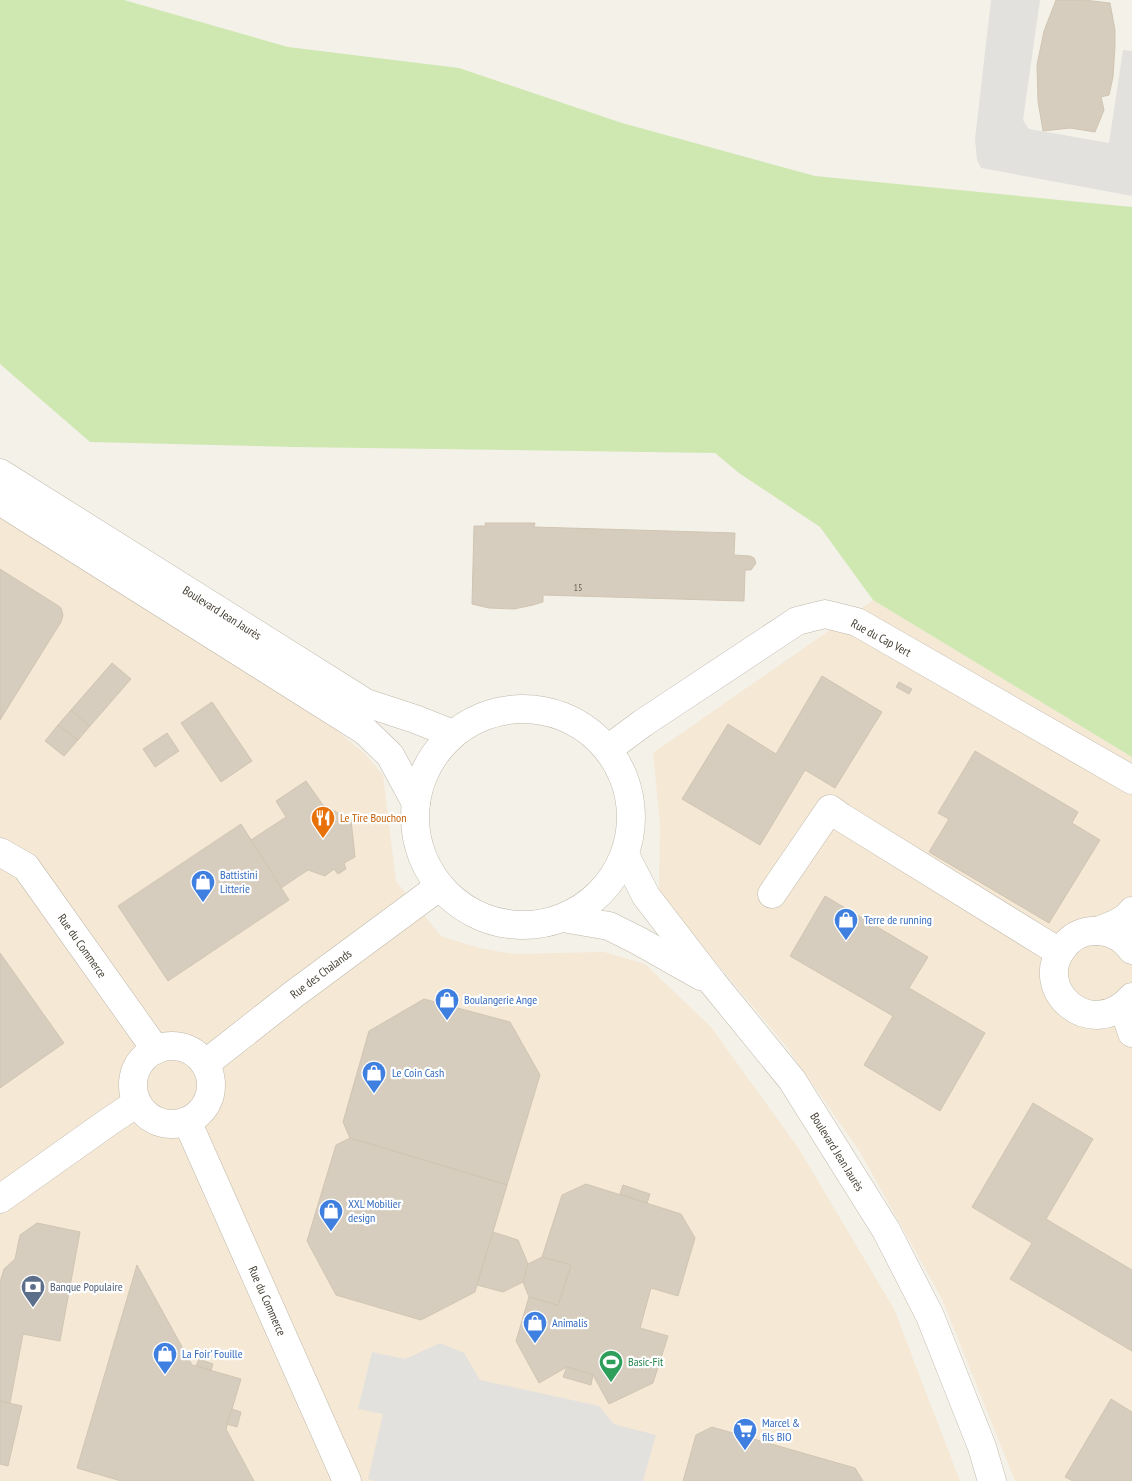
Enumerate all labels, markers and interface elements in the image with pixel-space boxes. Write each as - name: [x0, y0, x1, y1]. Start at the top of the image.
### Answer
- house number: 15: [574, 581, 583, 594]
- street label: Boulevard Jean Jaurès: [180, 582, 264, 643]
- street label: Rue du Cap Vert: [849, 615, 914, 660]
- restaurant icon: Le Tire Bouchon: [310, 805, 336, 839]
- place label: Le Tire Bouchon: [340, 810, 406, 825]
- place label: Battistini Litterie: [220, 867, 258, 896]
- shop icon: Battistini Litterie: [190, 869, 216, 903]
- shop icon: Terre de running: [833, 907, 859, 941]
- street label: Rue du Commerce: [55, 911, 110, 981]
- place label: Terre de running: [864, 912, 932, 927]
- street label: Rue des Chalands: [287, 946, 354, 1002]
- shop icon: Boulangerie Ange: [434, 987, 460, 1021]
- place label: Boulangerie Ange: [464, 992, 537, 1007]
- shop icon: Le Coin Cash: [361, 1060, 387, 1094]
- place label: Le Coin Cash: [392, 1065, 444, 1080]
- street label: Boulevard Jean Jaurès: [807, 1110, 868, 1194]
- place label: XXL Mobilier design: [348, 1196, 402, 1225]
- shop icon: XXL Mobilier design: [318, 1198, 344, 1232]
- street label: Rue du Commerce: [245, 1264, 290, 1338]
- bank icon: Banque Populaire: [20, 1274, 46, 1308]
- place label: Banque Populaire: [50, 1279, 123, 1294]
- shop icon: Animalis: [522, 1310, 548, 1344]
- place label: Animalis: [552, 1315, 588, 1330]
- shop icon: La Foir' Fouille: [152, 1341, 178, 1375]
- place label: La Foir' Fouille: [182, 1346, 243, 1361]
- sports icon: Basic-Fit: [598, 1349, 624, 1383]
- place label: Basic-Fit: [628, 1354, 664, 1369]
- place label: Marcel & fils BIO: [762, 1415, 800, 1444]
- supermarket icon: Marcel & fils BIO: [732, 1417, 758, 1451]

